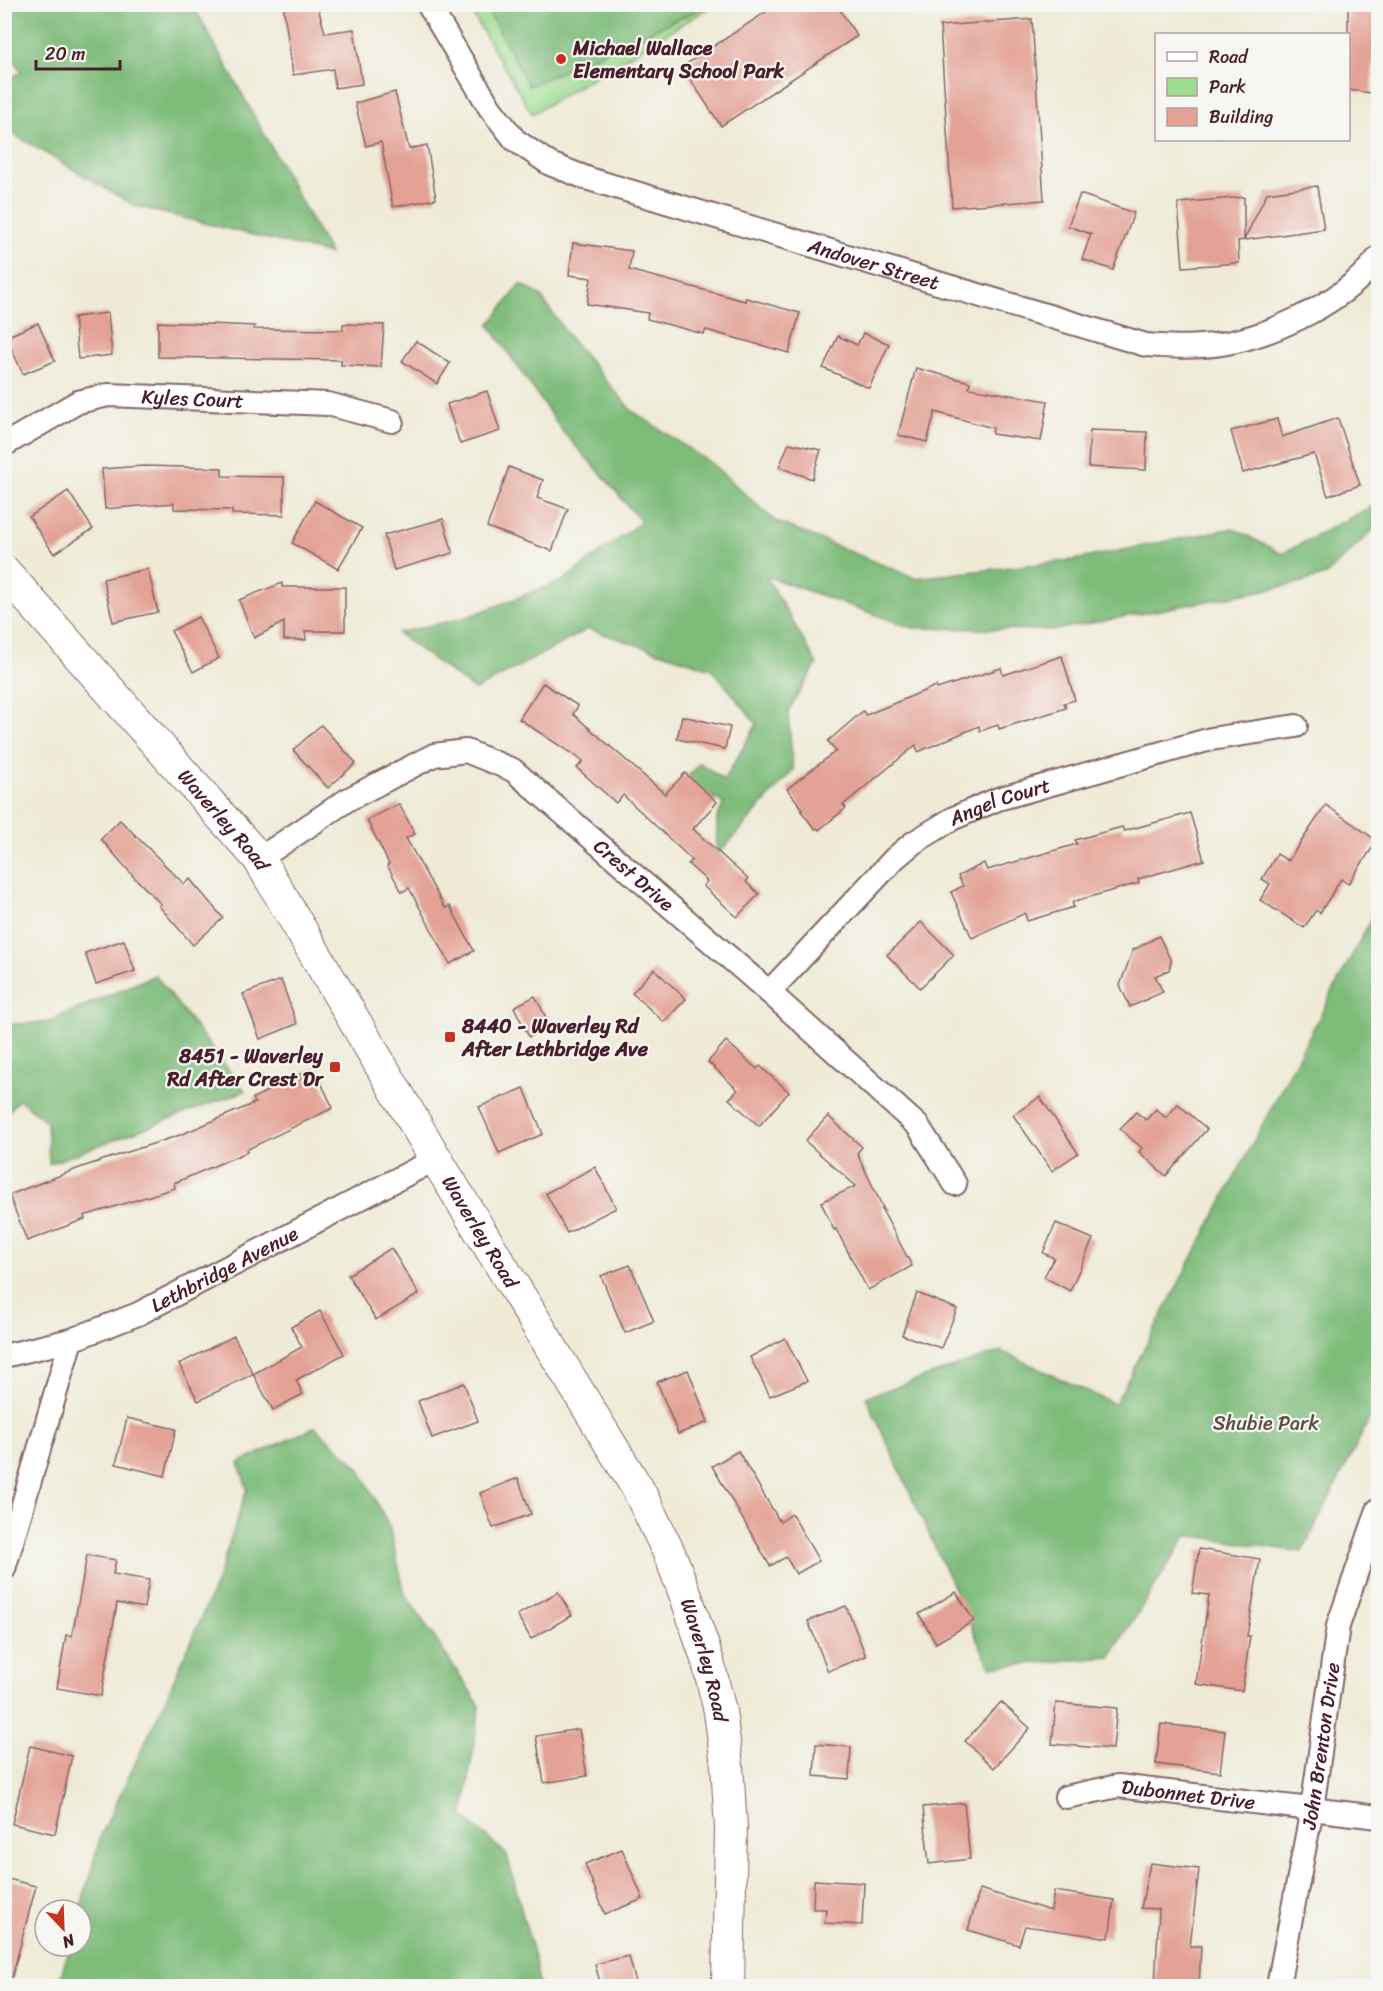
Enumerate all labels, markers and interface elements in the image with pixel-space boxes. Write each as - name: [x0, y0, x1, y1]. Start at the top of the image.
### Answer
- place label: Michael Wallace Elementary School Park: [572, 31, 785, 89]
- scale bar: [36, 33, 120, 71]
- legend: [1155, 33, 1350, 141]
- text: 20 m: [45, 38, 85, 70]
- text: Road: [1209, 41, 1249, 73]
- marker: Michael Wallace Elementary School Park: [554, 52, 568, 66]
- text: Park: [1209, 71, 1246, 103]
- text: Building: [1209, 101, 1273, 133]
- street label: Andover Street: [803, 228, 944, 301]
- street label: Kyles Court: [141, 379, 245, 419]
- street label: Waverley Road: [168, 761, 280, 879]
- street label: Angel Court: [943, 768, 1055, 837]
- street label: Crest Drive: [585, 830, 682, 921]
- place label: 8440 - Waverley Rd After Lethbridge Ave: [461, 1009, 649, 1067]
- marker: 8440 - Waverley Rd After Lethbridge Ave: [443, 1030, 457, 1044]
- place label: 8451 - Waverley Rd After Crest Dr: [166, 1039, 325, 1097]
- marker: 8451 - Waverley Rd After Crest Dr: [328, 1060, 342, 1074]
- street label: Waverley Road: [432, 1168, 529, 1296]
- street label: Lethbridge Avenue: [144, 1216, 305, 1323]
- park label: Shubie Park: [1213, 1406, 1319, 1441]
- street label: Waverley Road: [670, 1594, 738, 1725]
- street label: John Brenton Drive: [1291, 1660, 1351, 1833]
- street label: Dubonnet Drive: [1119, 1770, 1257, 1820]
- north arrow: [33, 1898, 93, 1958]
- text: N: [57, 1925, 80, 1957]

